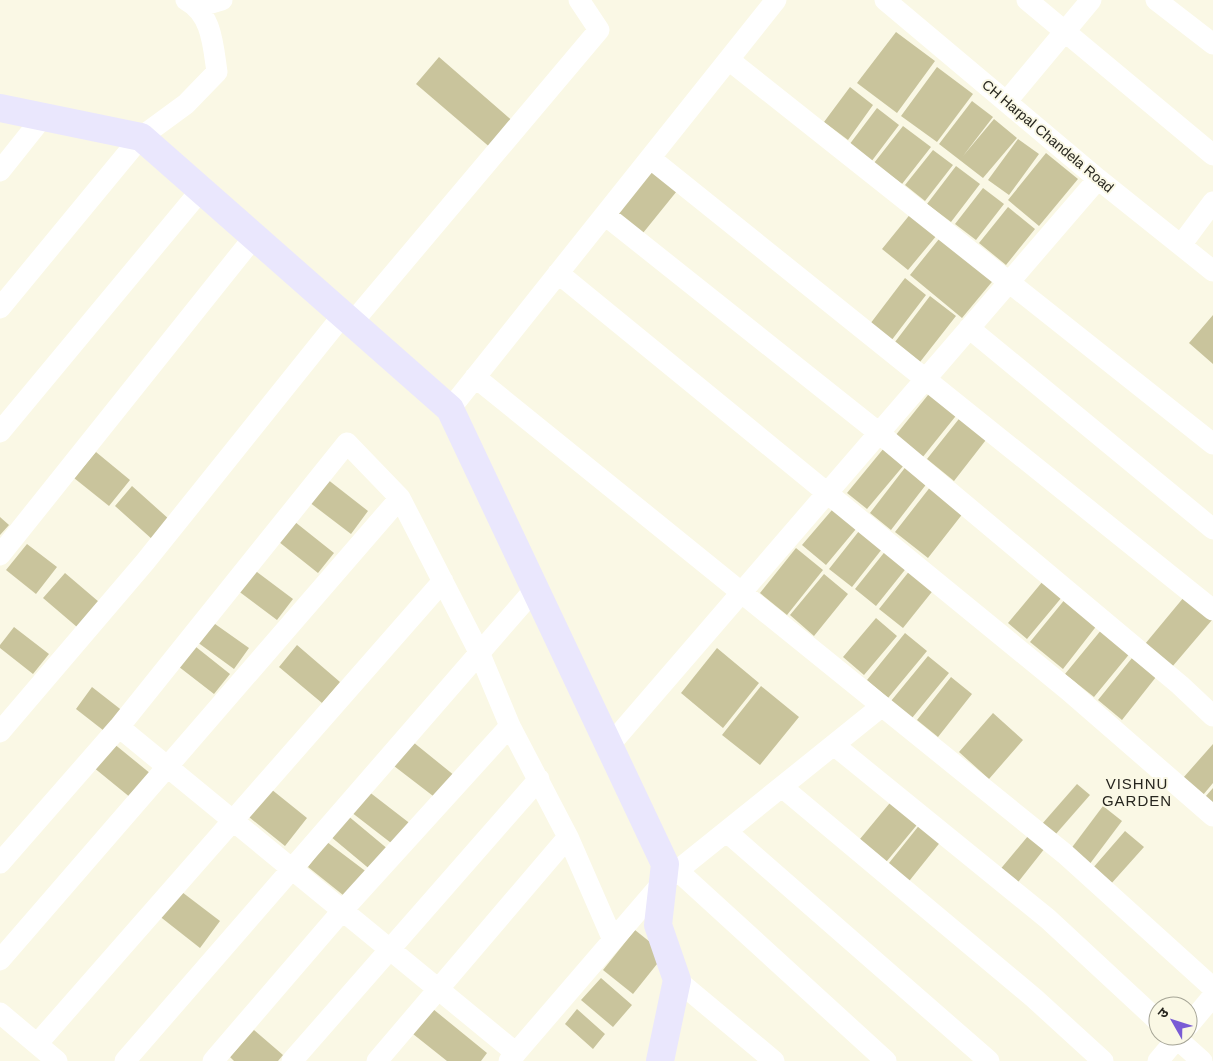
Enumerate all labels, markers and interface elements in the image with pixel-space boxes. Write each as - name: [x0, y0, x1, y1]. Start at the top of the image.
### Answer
- street label: CH Harpal Chandela Road: [979, 76, 1117, 196]
- district label: VISHNU GARDEN: [1102, 775, 1172, 809]
- north arrow: [1148, 996, 1198, 1046]
- text: उ: [1154, 1004, 1172, 1021]

